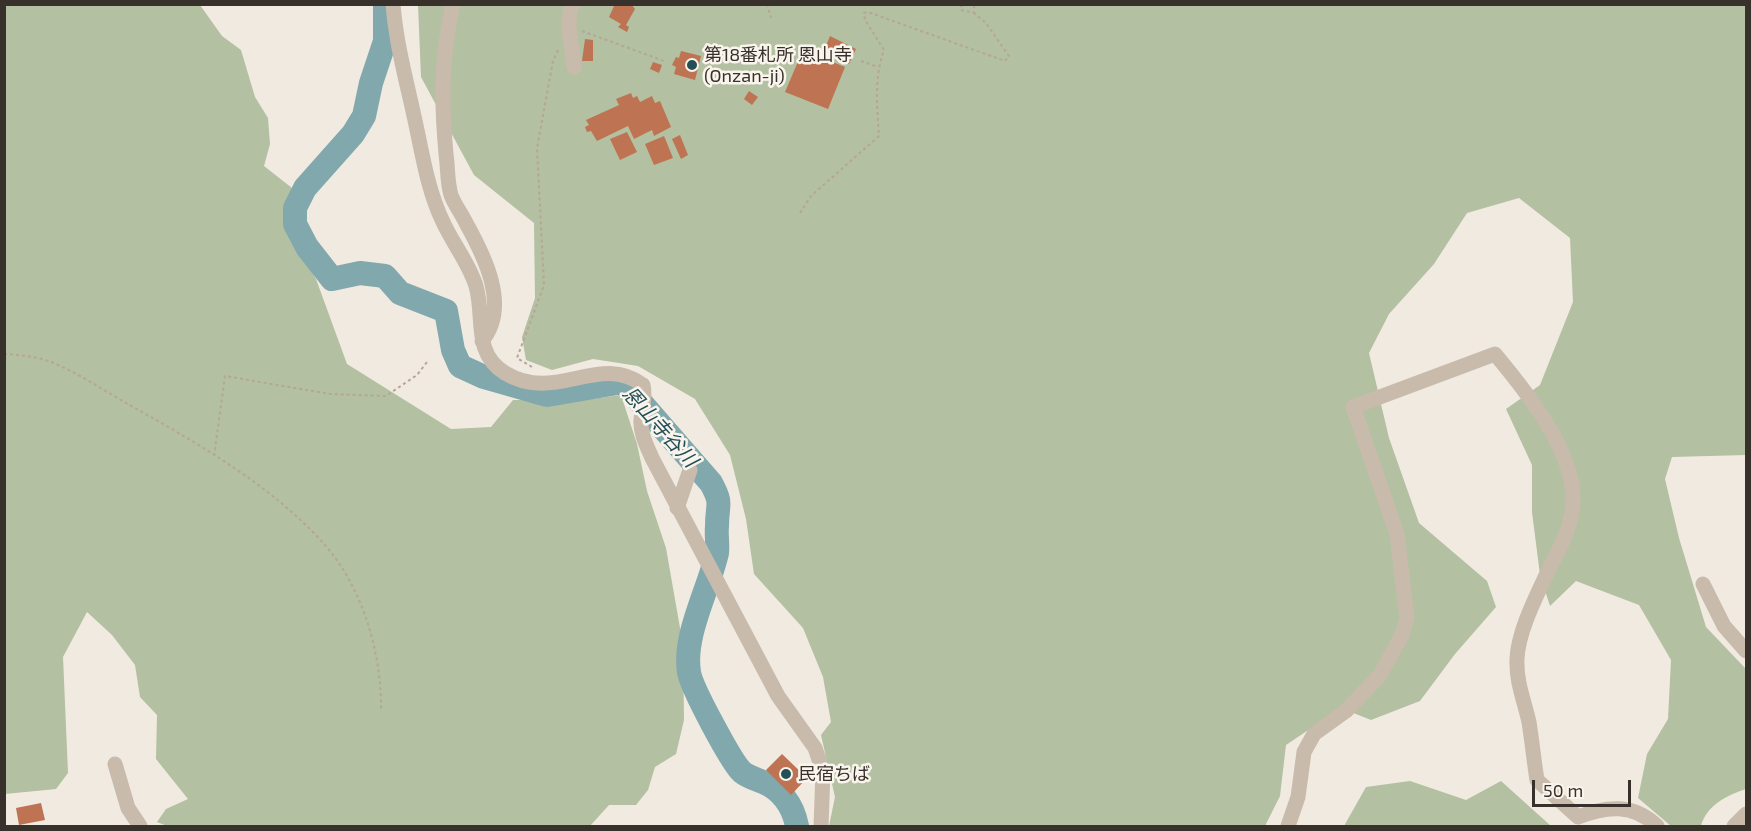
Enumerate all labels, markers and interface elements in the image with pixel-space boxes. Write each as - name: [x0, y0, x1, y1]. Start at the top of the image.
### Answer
- place label: 第18番札所 恩山寺 (Onzan-ji): [704, 44, 852, 86]
- marker: 第18番札所 恩山寺 (Onzan-ji): [685, 58, 699, 72]
- water label: 恩山寺谷川: [618, 382, 702, 472]
- place label: 民宿ちば: [798, 763, 870, 785]
- marker: 民宿ちば: [779, 767, 793, 781]
- scale bar: [1535, 768, 1634, 806]
- text: 50 m: [1543, 779, 1583, 801]

